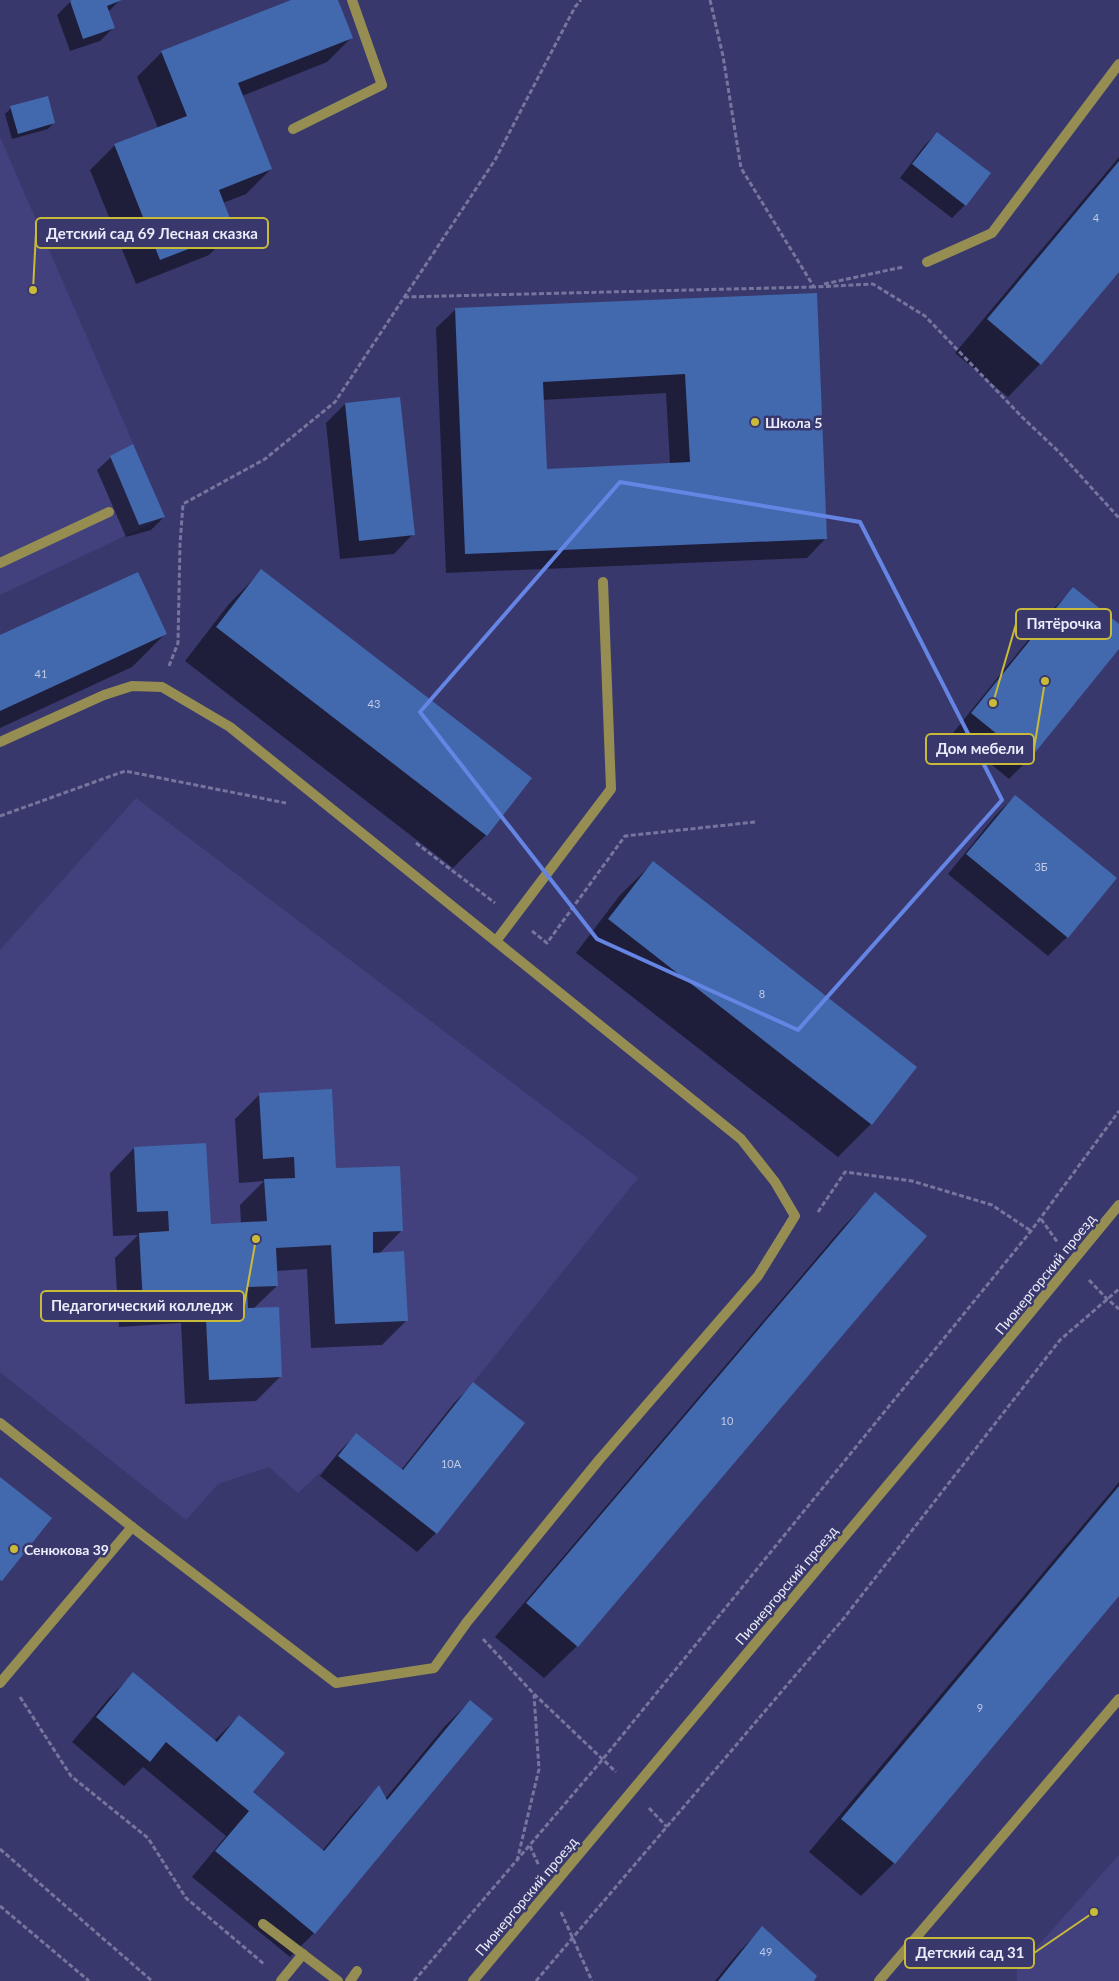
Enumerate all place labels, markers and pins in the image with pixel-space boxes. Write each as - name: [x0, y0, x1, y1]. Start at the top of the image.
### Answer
- callout: Детский сад 69 Лесная сказка: [36, 218, 268, 248]
- place label: Школа 5: [765, 414, 822, 431]
- marker: Школа 5: [749, 416, 761, 428]
- callout: Пятёрочка: [1016, 609, 1111, 639]
- callout: Дом мебели: [926, 734, 1034, 764]
- callout: Педагогический колледж: [41, 1291, 244, 1321]
- place label: Сенюкова 39: [24, 1541, 109, 1558]
- marker: Сенюкова 39: [8, 1543, 20, 1555]
- callout: Детский сад 31: [905, 1938, 1034, 1968]

